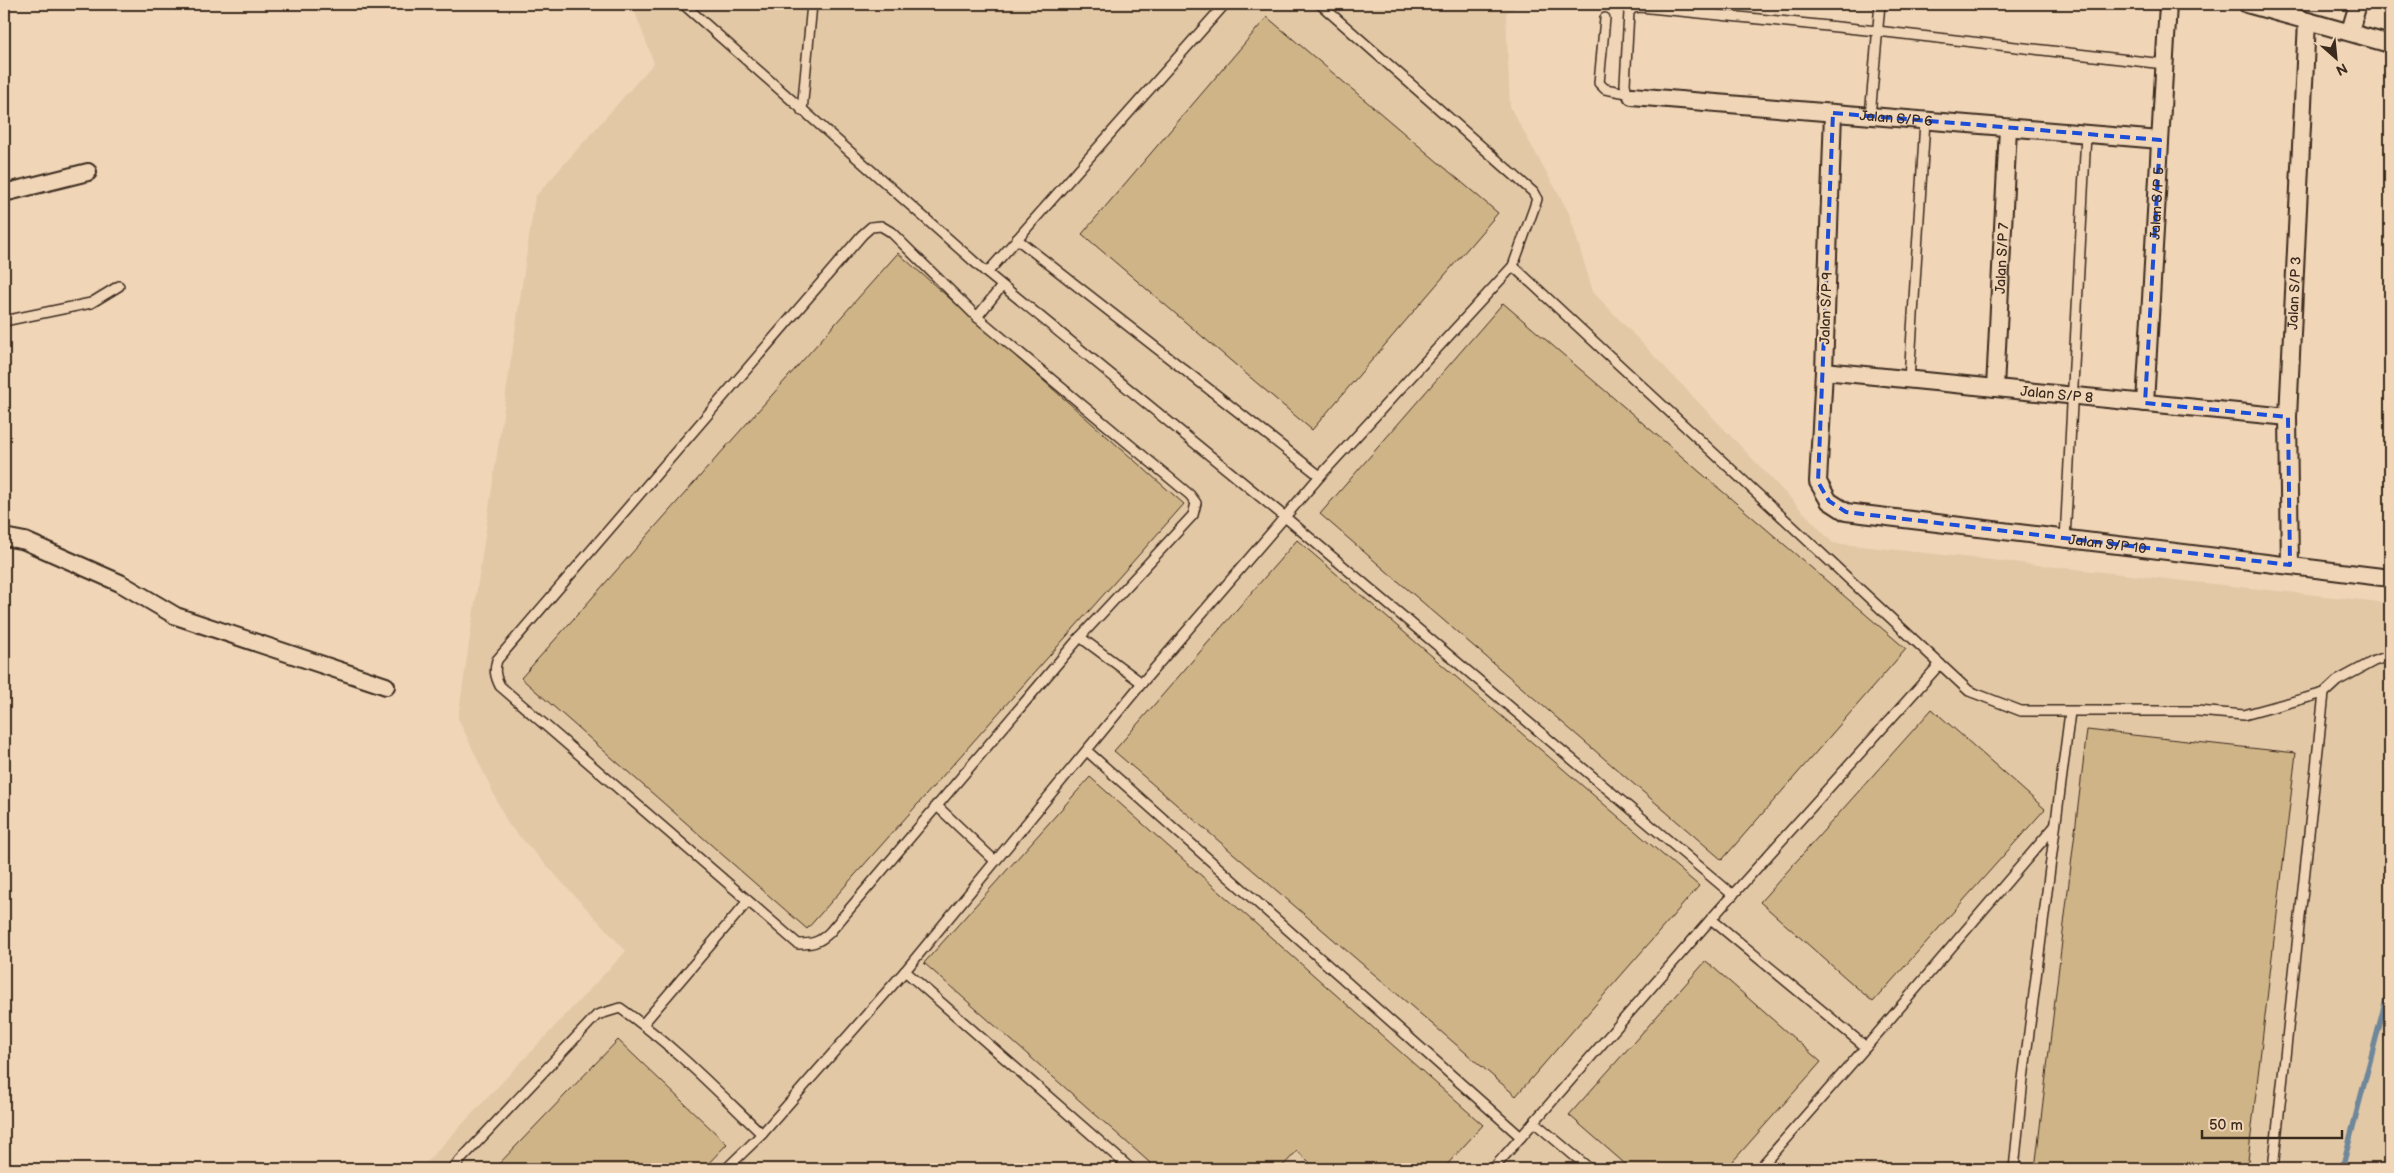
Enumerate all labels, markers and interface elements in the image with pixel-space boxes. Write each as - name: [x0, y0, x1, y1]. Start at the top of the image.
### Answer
- north arrow: [2312, 32, 2362, 82]
- text: N: [2333, 59, 2350, 79]
- street label: Jalan S/P 6: [1859, 106, 1934, 130]
- street label: Jalan S/P 5: [2146, 167, 2167, 240]
- street label: Jalan S/P 7: [1991, 222, 2012, 294]
- street label: Jalan S/P 3: [2284, 256, 2304, 330]
- street label: Jalan S/P 9: [1816, 271, 1836, 345]
- street label: Jalan S/P 8: [2020, 382, 2094, 406]
- street label: Jalan S/P 10: [2068, 531, 2148, 557]
- scale bar: [2202, 1108, 2342, 1140]
- text: 50 m: [2209, 1116, 2243, 1135]

